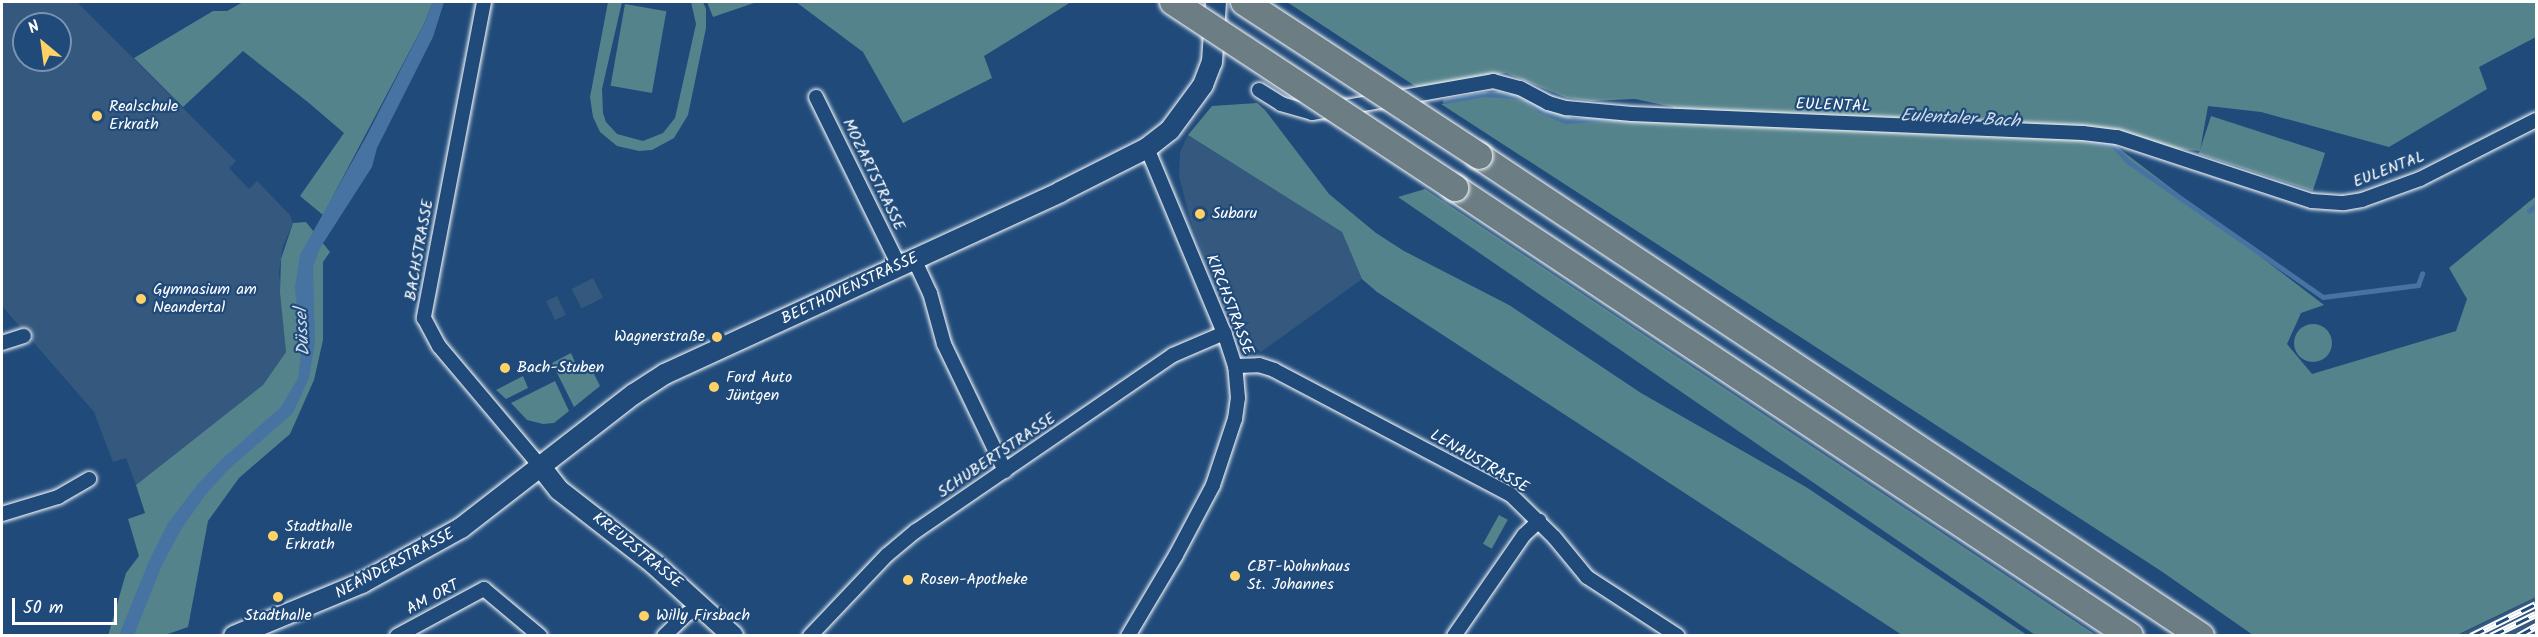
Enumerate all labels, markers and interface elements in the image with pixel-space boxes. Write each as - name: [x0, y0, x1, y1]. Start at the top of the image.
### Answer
- north arrow: [12, 12, 72, 72]
- text: N: [24, 14, 44, 41]
- street label: EULENTAL: [1795, 95, 1871, 117]
- place label: Realschule Erkrath: [109, 97, 178, 135]
- water label: Eulentaler Bach: [1900, 106, 2020, 134]
- marker: Realschule Erkrath: [90, 109, 104, 123]
- street label: MOZARTSTRASSE: [838, 116, 908, 234]
- street label: EULENTAL: [2351, 148, 2427, 192]
- street label: BACHSTRASSE: [402, 198, 438, 302]
- place label: Subaru: [1212, 204, 1257, 224]
- marker: Subaru: [1193, 207, 1207, 221]
- street label: BEETHOVENSTRASSE: [778, 249, 922, 329]
- street label: KIRCHSTRASSE: [1201, 252, 1257, 358]
- place label: Gymnasium am Neandertal: [153, 280, 257, 318]
- marker: Gymnasium am Neandertal: [134, 292, 148, 306]
- water label: Düssel: [292, 307, 316, 357]
- place label: Wagnerstraße: [614, 327, 705, 347]
- marker: Wagnerstraße: [710, 330, 724, 344]
- place label: Bach-Stuben: [517, 358, 604, 378]
- marker: Bach-Stuben: [498, 361, 512, 375]
- place label: Ford Auto Jüntgen: [726, 368, 792, 406]
- marker: Ford Auto Jüntgen: [707, 380, 721, 394]
- street label: SCHUBERTSTRASSE: [934, 409, 1060, 503]
- street label: LENAUSTRASSE: [1426, 426, 1532, 498]
- street label: KREUZSTRASSE: [588, 509, 686, 593]
- place label: Stadthalle Erkrath: [285, 517, 352, 555]
- street label: NEANDERSTRASSE: [332, 524, 458, 604]
- marker: Stadthalle Erkrath: [266, 529, 280, 543]
- place label: CBT-Wohnhaus St. Johannes: [1247, 557, 1350, 595]
- marker: CBT-Wohnhaus St. Johannes: [1228, 569, 1242, 583]
- place label: Rosen-Apotheke: [920, 570, 1028, 590]
- marker: Rosen-Apotheke: [901, 573, 915, 587]
- street label: AM ORT: [404, 576, 462, 620]
- scale bar: [15, 586, 120, 624]
- marker: Stadthalle: [271, 590, 285, 604]
- text: 50 m: [23, 594, 63, 623]
- place label: Stadthalle: [244, 606, 312, 626]
- place label: Willy Firsbach: [656, 606, 750, 626]
- marker: Willy Firsbach: [637, 609, 651, 623]

